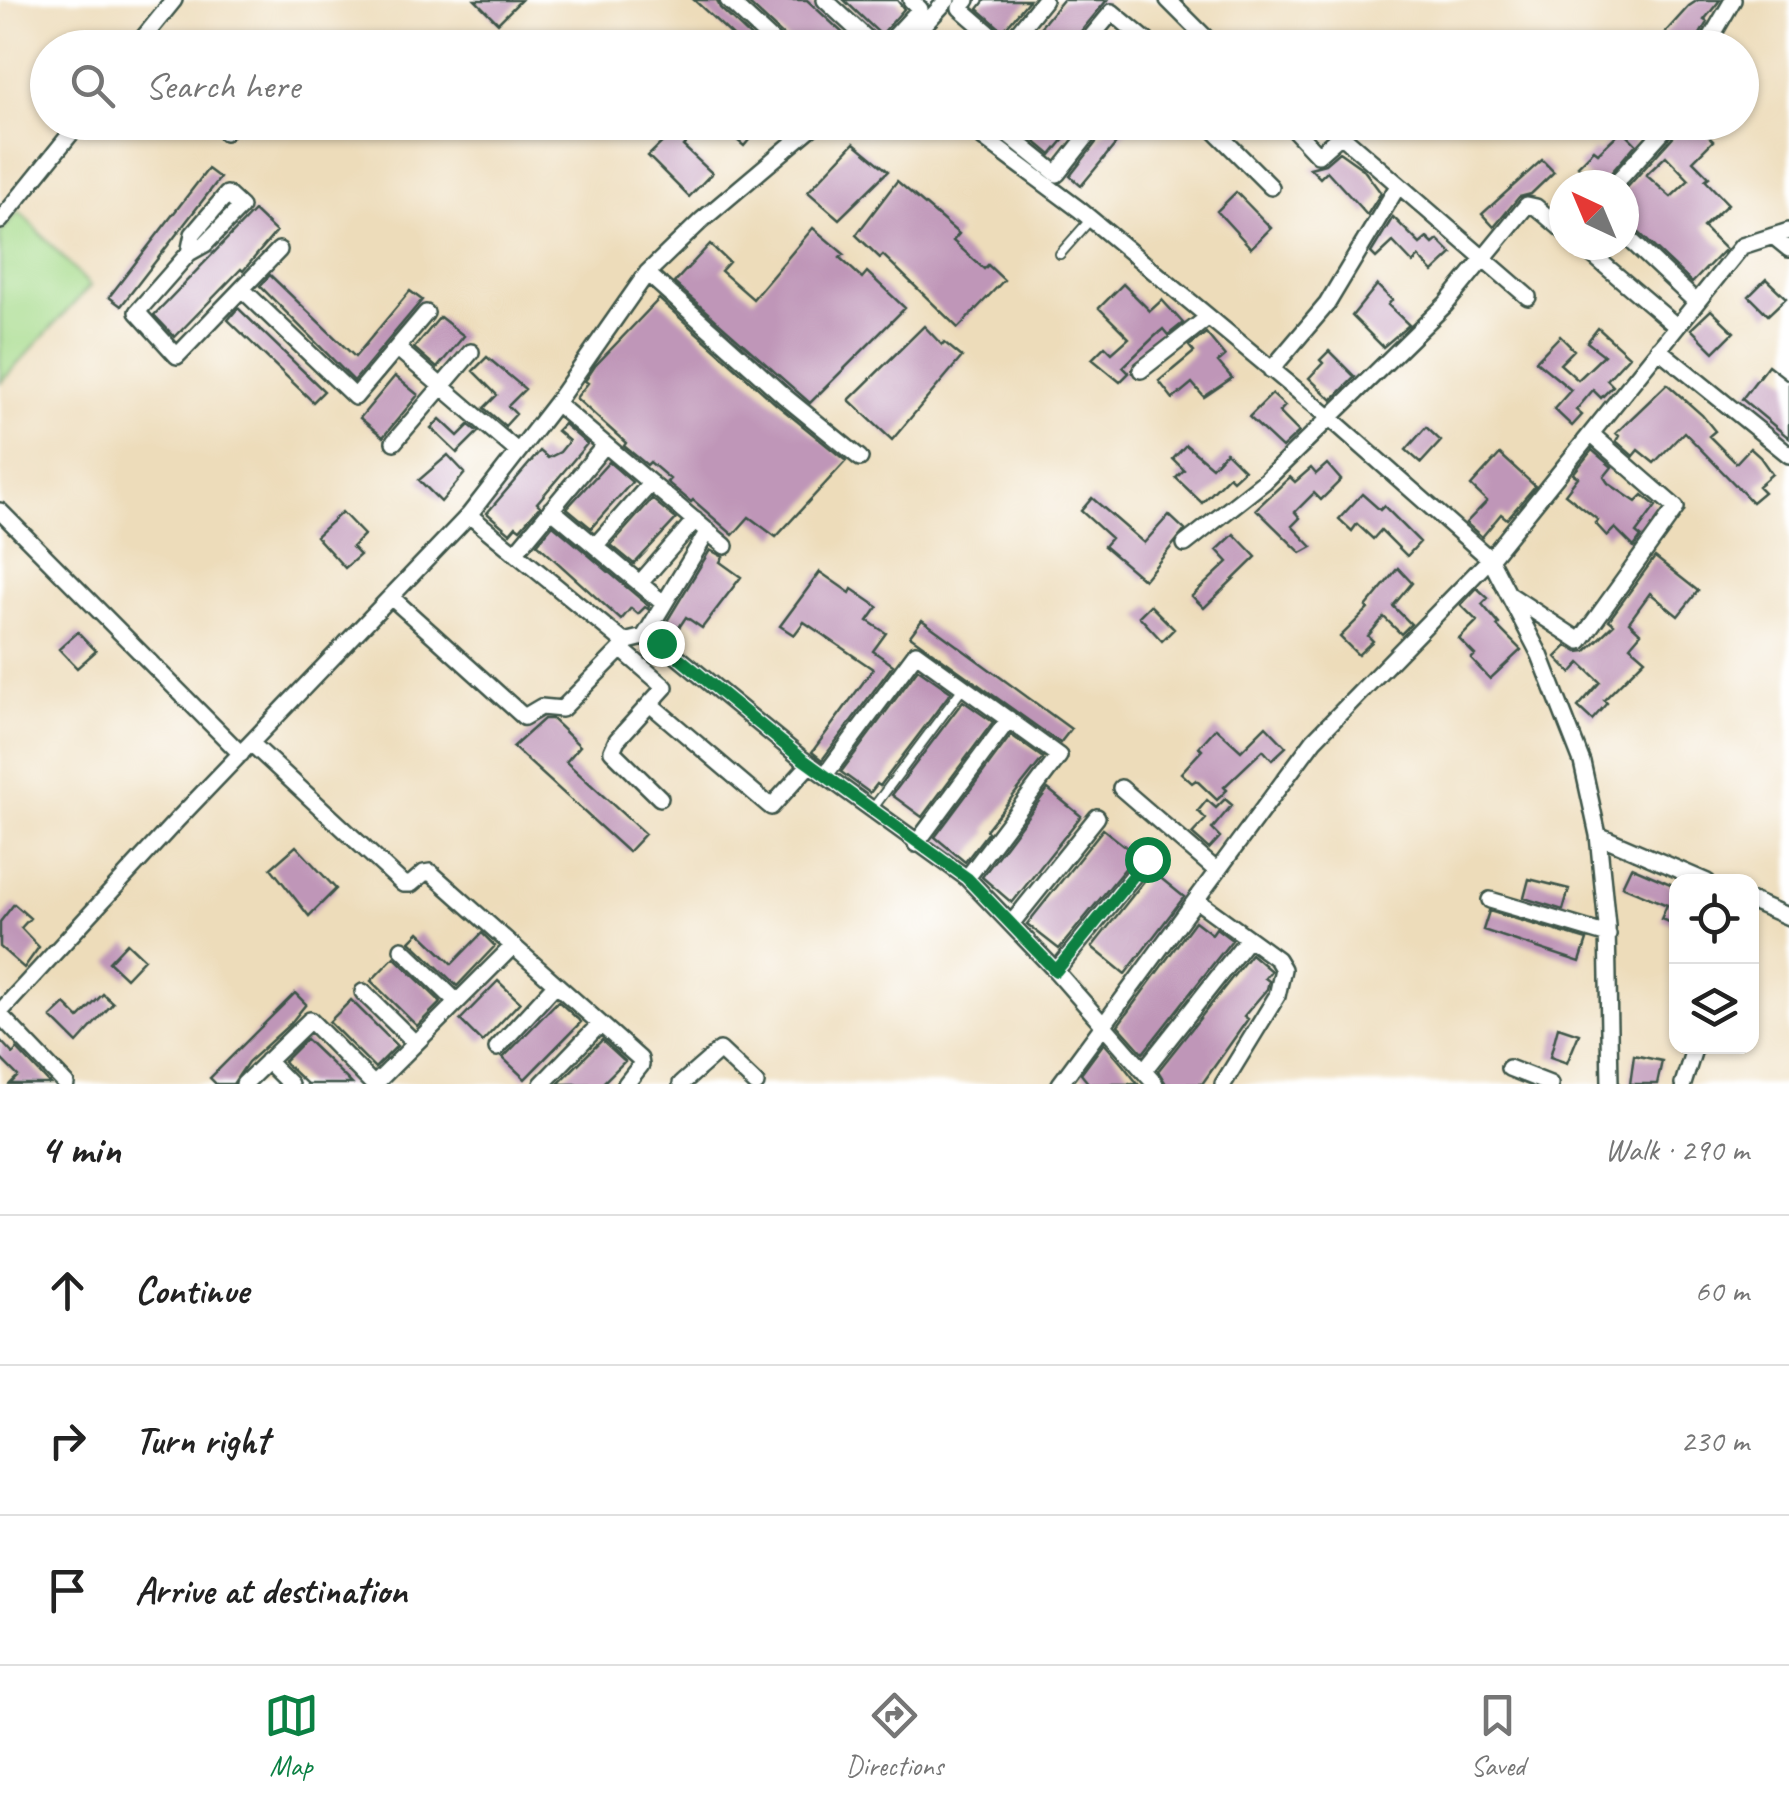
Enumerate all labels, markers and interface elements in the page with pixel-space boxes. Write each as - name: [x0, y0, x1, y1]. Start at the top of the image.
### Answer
- search box: [30, 30, 1759, 140]
- icon: search: [65, 58, 120, 113]
- text: Search here: [145, 62, 300, 109]
- north arrow: [1549, 170, 1639, 260]
- route end: [639, 621, 685, 667]
- route start: [1125, 837, 1171, 883]
- map controls: [1669, 874, 1759, 1054]
- button: locate: [1669, 874, 1759, 964]
- button: layers: [1669, 964, 1759, 1054]
- text: 4 min: [40, 1123, 120, 1176]
- text: Walk · 290 m: [1605, 1129, 1749, 1170]
- icon: ahead: [40, 1263, 95, 1318]
- text: Continue: [135, 1267, 249, 1314]
- text: 60 m: [1695, 1270, 1749, 1311]
- icon: right: [40, 1413, 95, 1468]
- text: Turn right: [135, 1417, 269, 1464]
- text: 230 m: [1680, 1420, 1749, 1461]
- icon: arrive: [40, 1563, 95, 1618]
- text: Arrive at destination: [135, 1567, 407, 1614]
- tab: Map: [264, 1688, 319, 1783]
- tab: Directions: [846, 1688, 943, 1783]
- tab: Saved: [1470, 1688, 1525, 1783]

